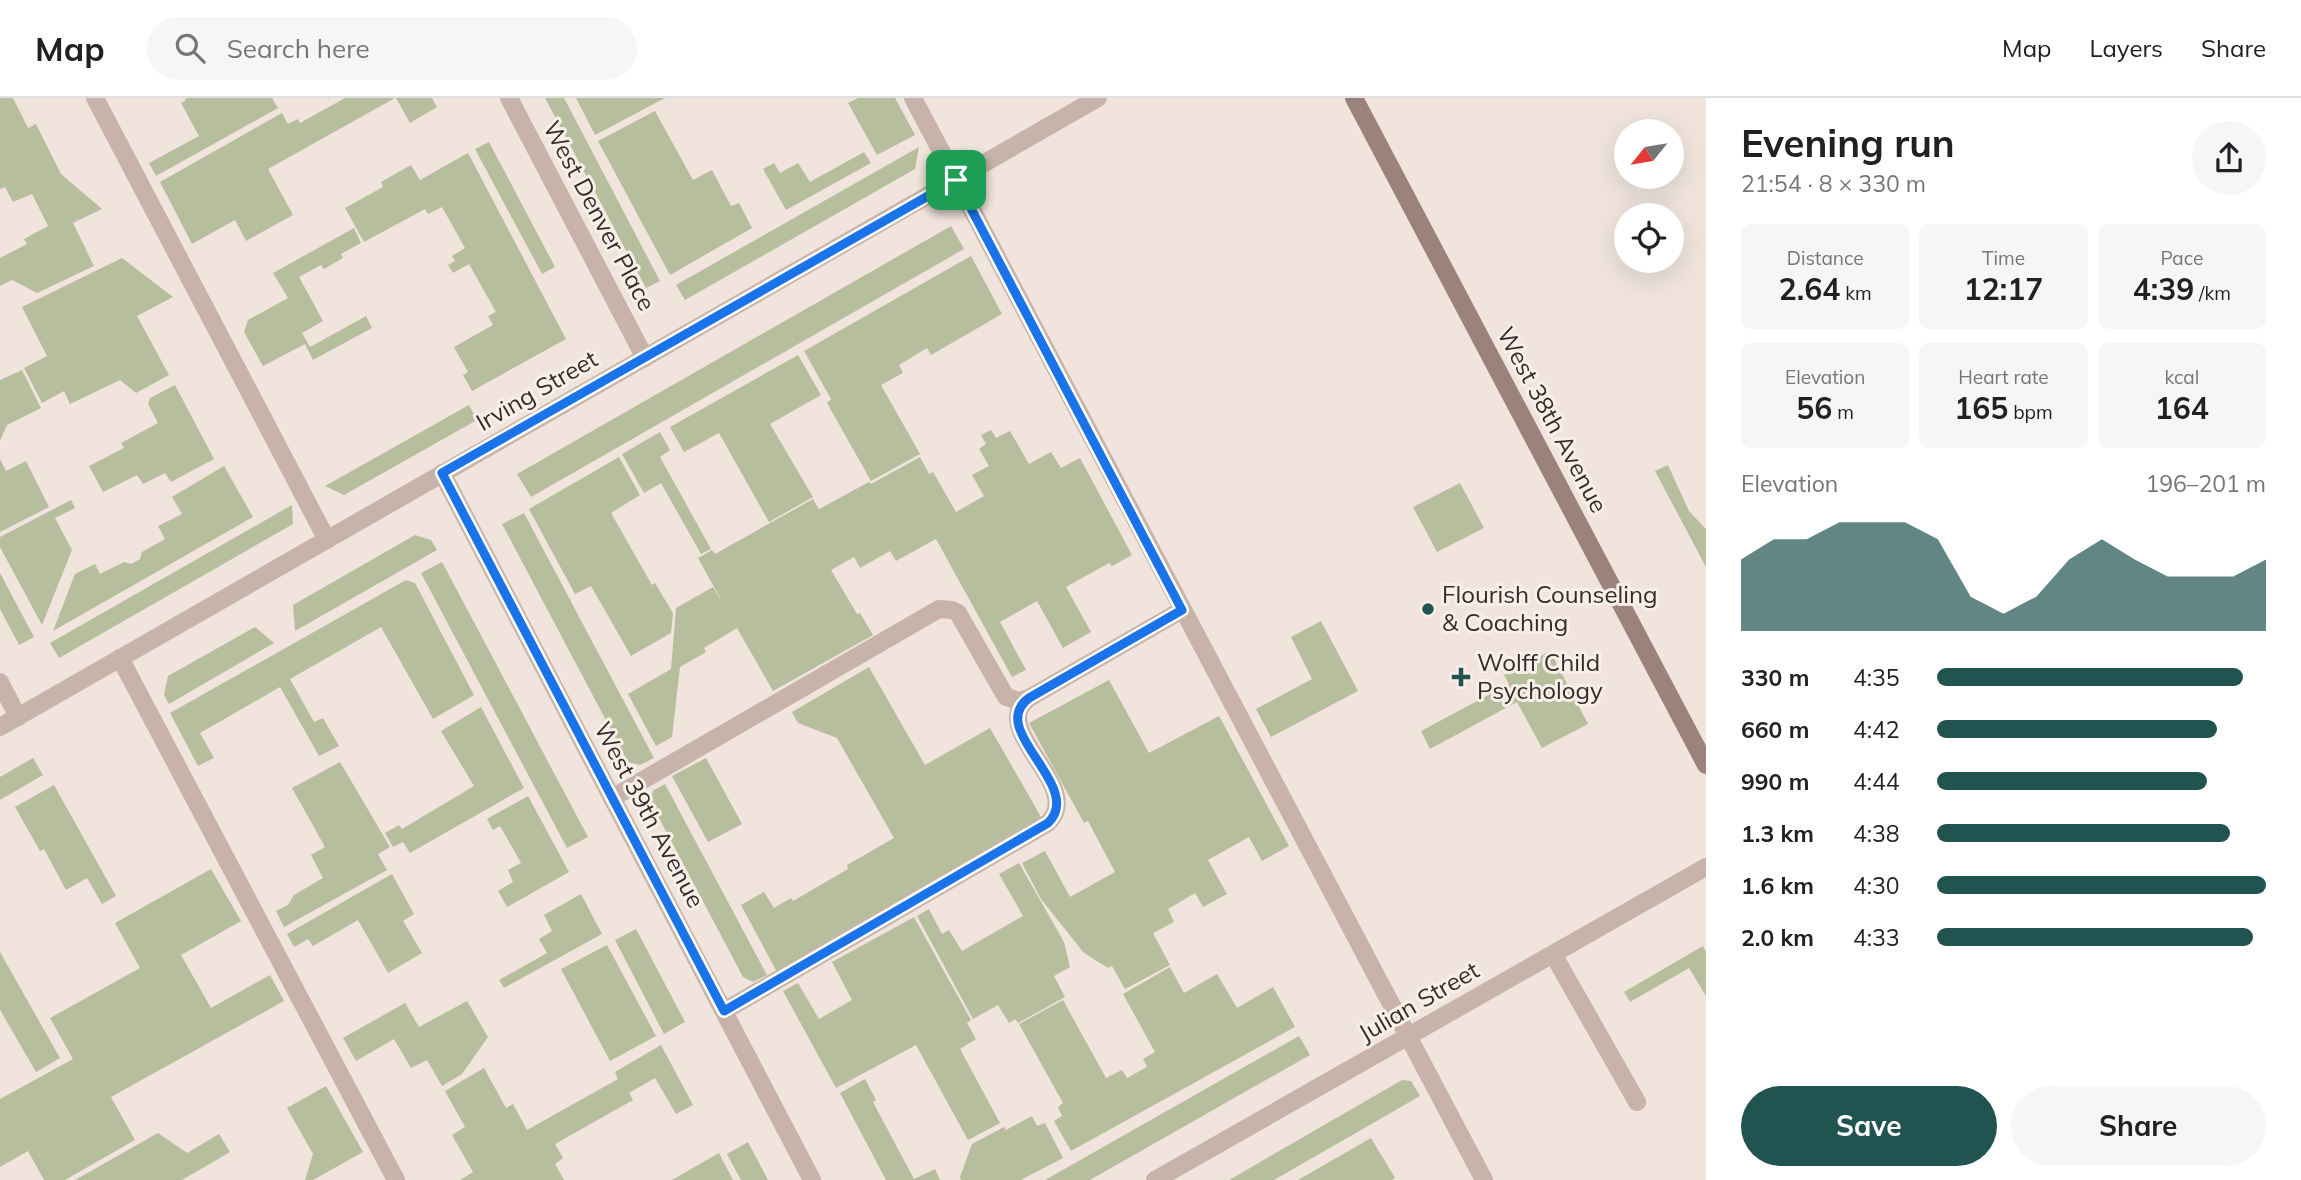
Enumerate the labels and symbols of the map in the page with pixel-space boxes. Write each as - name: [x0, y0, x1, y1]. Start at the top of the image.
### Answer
- street label: West Denver Place: [537, 115, 663, 316]
- north arrow: [1614, 119, 1684, 189]
- pin: [926, 150, 986, 210]
- street label: West 38th Avenue: [1491, 322, 1614, 517]
- street label: Irving Street: [470, 343, 603, 437]
- place label: Flourish Counseling & Coaching: [1442, 579, 1658, 637]
- marker: Flourish Counseling & Coaching: [1420, 601, 1436, 617]
- place label: Wolff Child Psychology: [1477, 647, 1603, 705]
- marker: Wolff Child Psychology: [1451, 667, 1471, 687]
- street label: West 39th Avenue: [588, 717, 711, 912]
- street label: Julian Street: [1353, 955, 1484, 1048]

